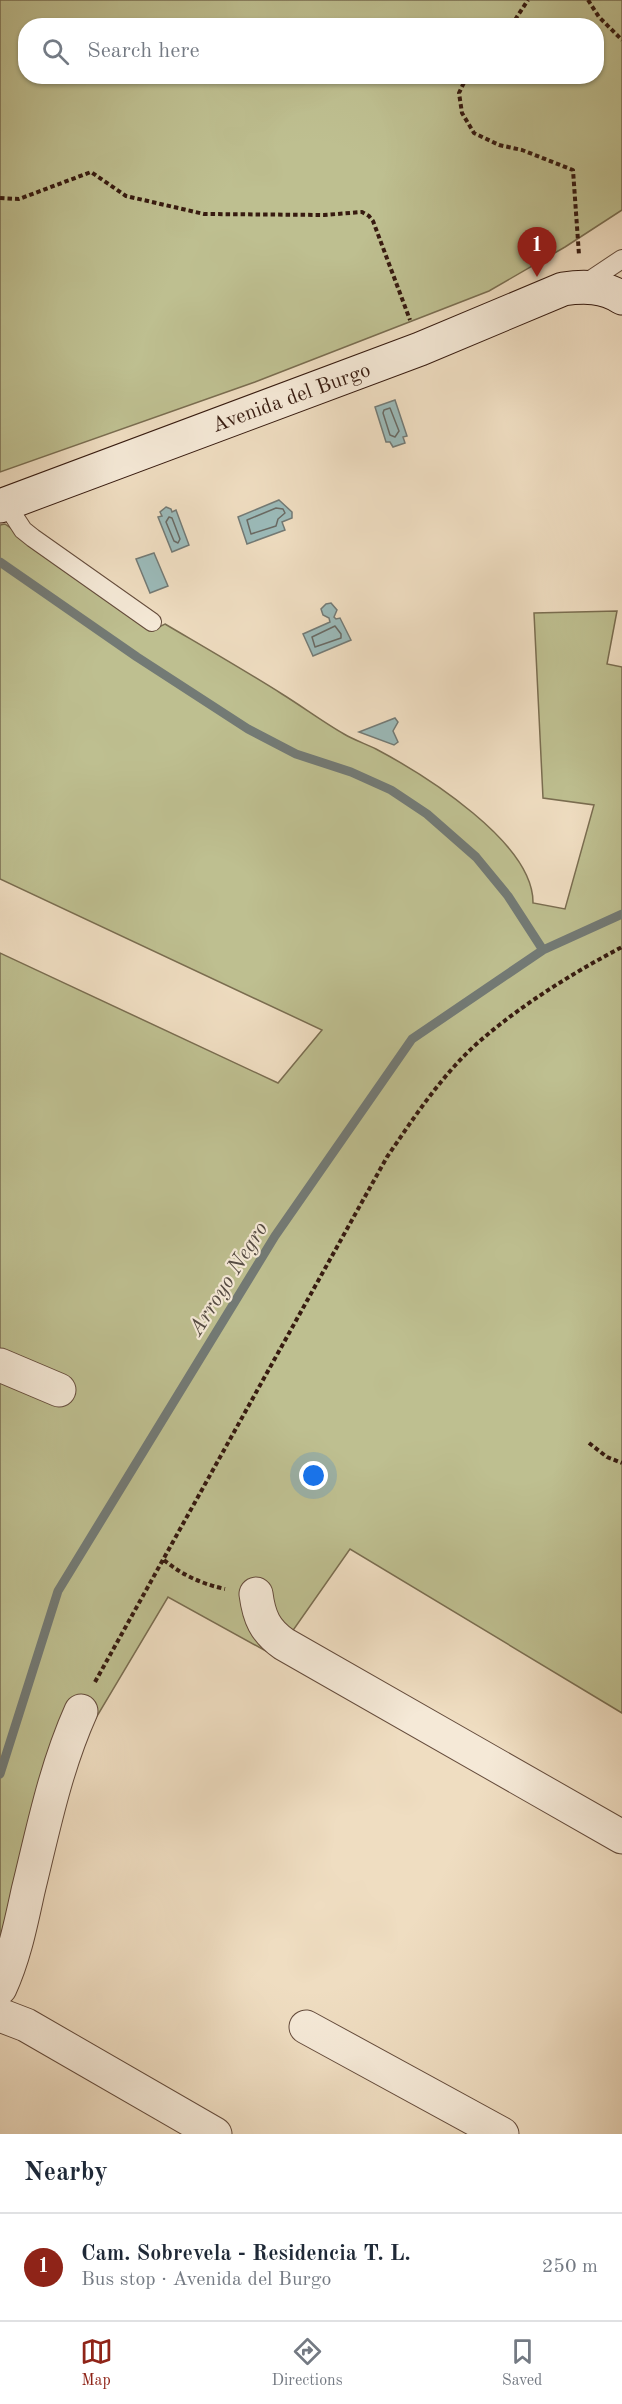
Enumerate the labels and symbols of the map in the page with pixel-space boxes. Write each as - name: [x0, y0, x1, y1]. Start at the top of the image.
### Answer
- pin: 1: [518, 228, 556, 277]
- street label: Avenida del Burgo: [209, 360, 374, 437]
- water label: Arroyo Negro: [185, 1218, 272, 1341]
- your location: [299, 1461, 328, 1490]

